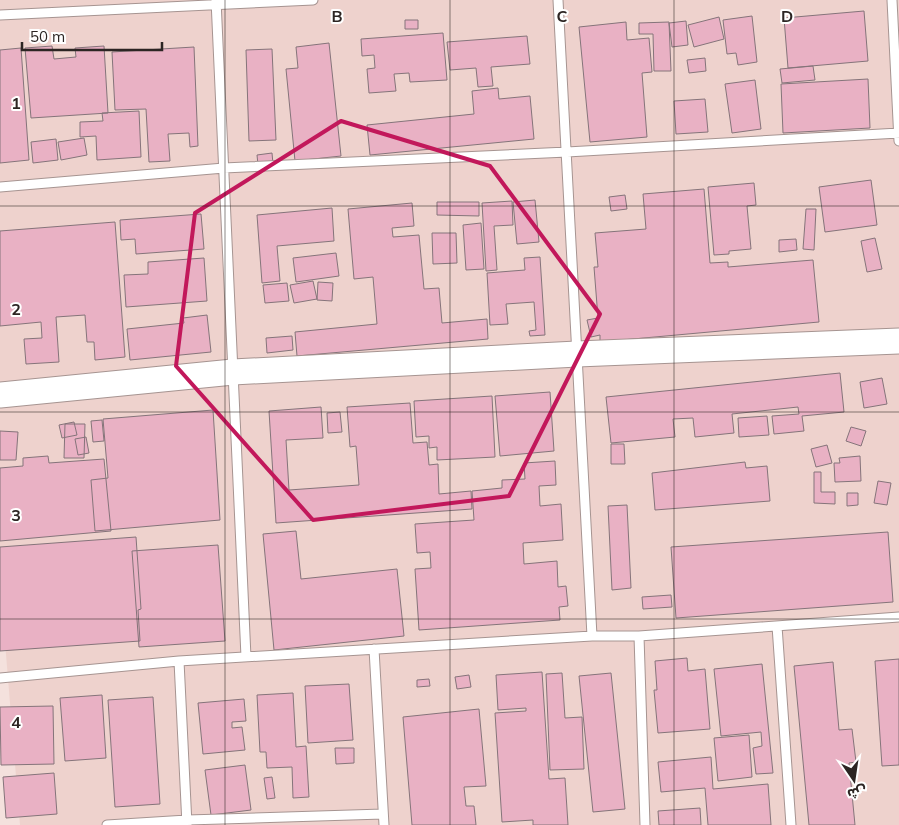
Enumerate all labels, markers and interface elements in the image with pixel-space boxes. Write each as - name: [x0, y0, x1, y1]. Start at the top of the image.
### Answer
- text: B: [331, 6, 343, 26]
- text: C: [557, 6, 568, 26]
- text: D: [781, 6, 793, 26]
- scale bar: [22, 20, 162, 52]
- text: 50 m: [30, 27, 65, 46]
- text: 1: [11, 93, 21, 113]
- text: 2: [11, 299, 21, 319]
- text: 3: [11, 505, 21, 525]
- text: 4: [11, 712, 21, 732]
- north arrow: [829, 755, 879, 805]
- text: ش: [846, 782, 868, 804]

